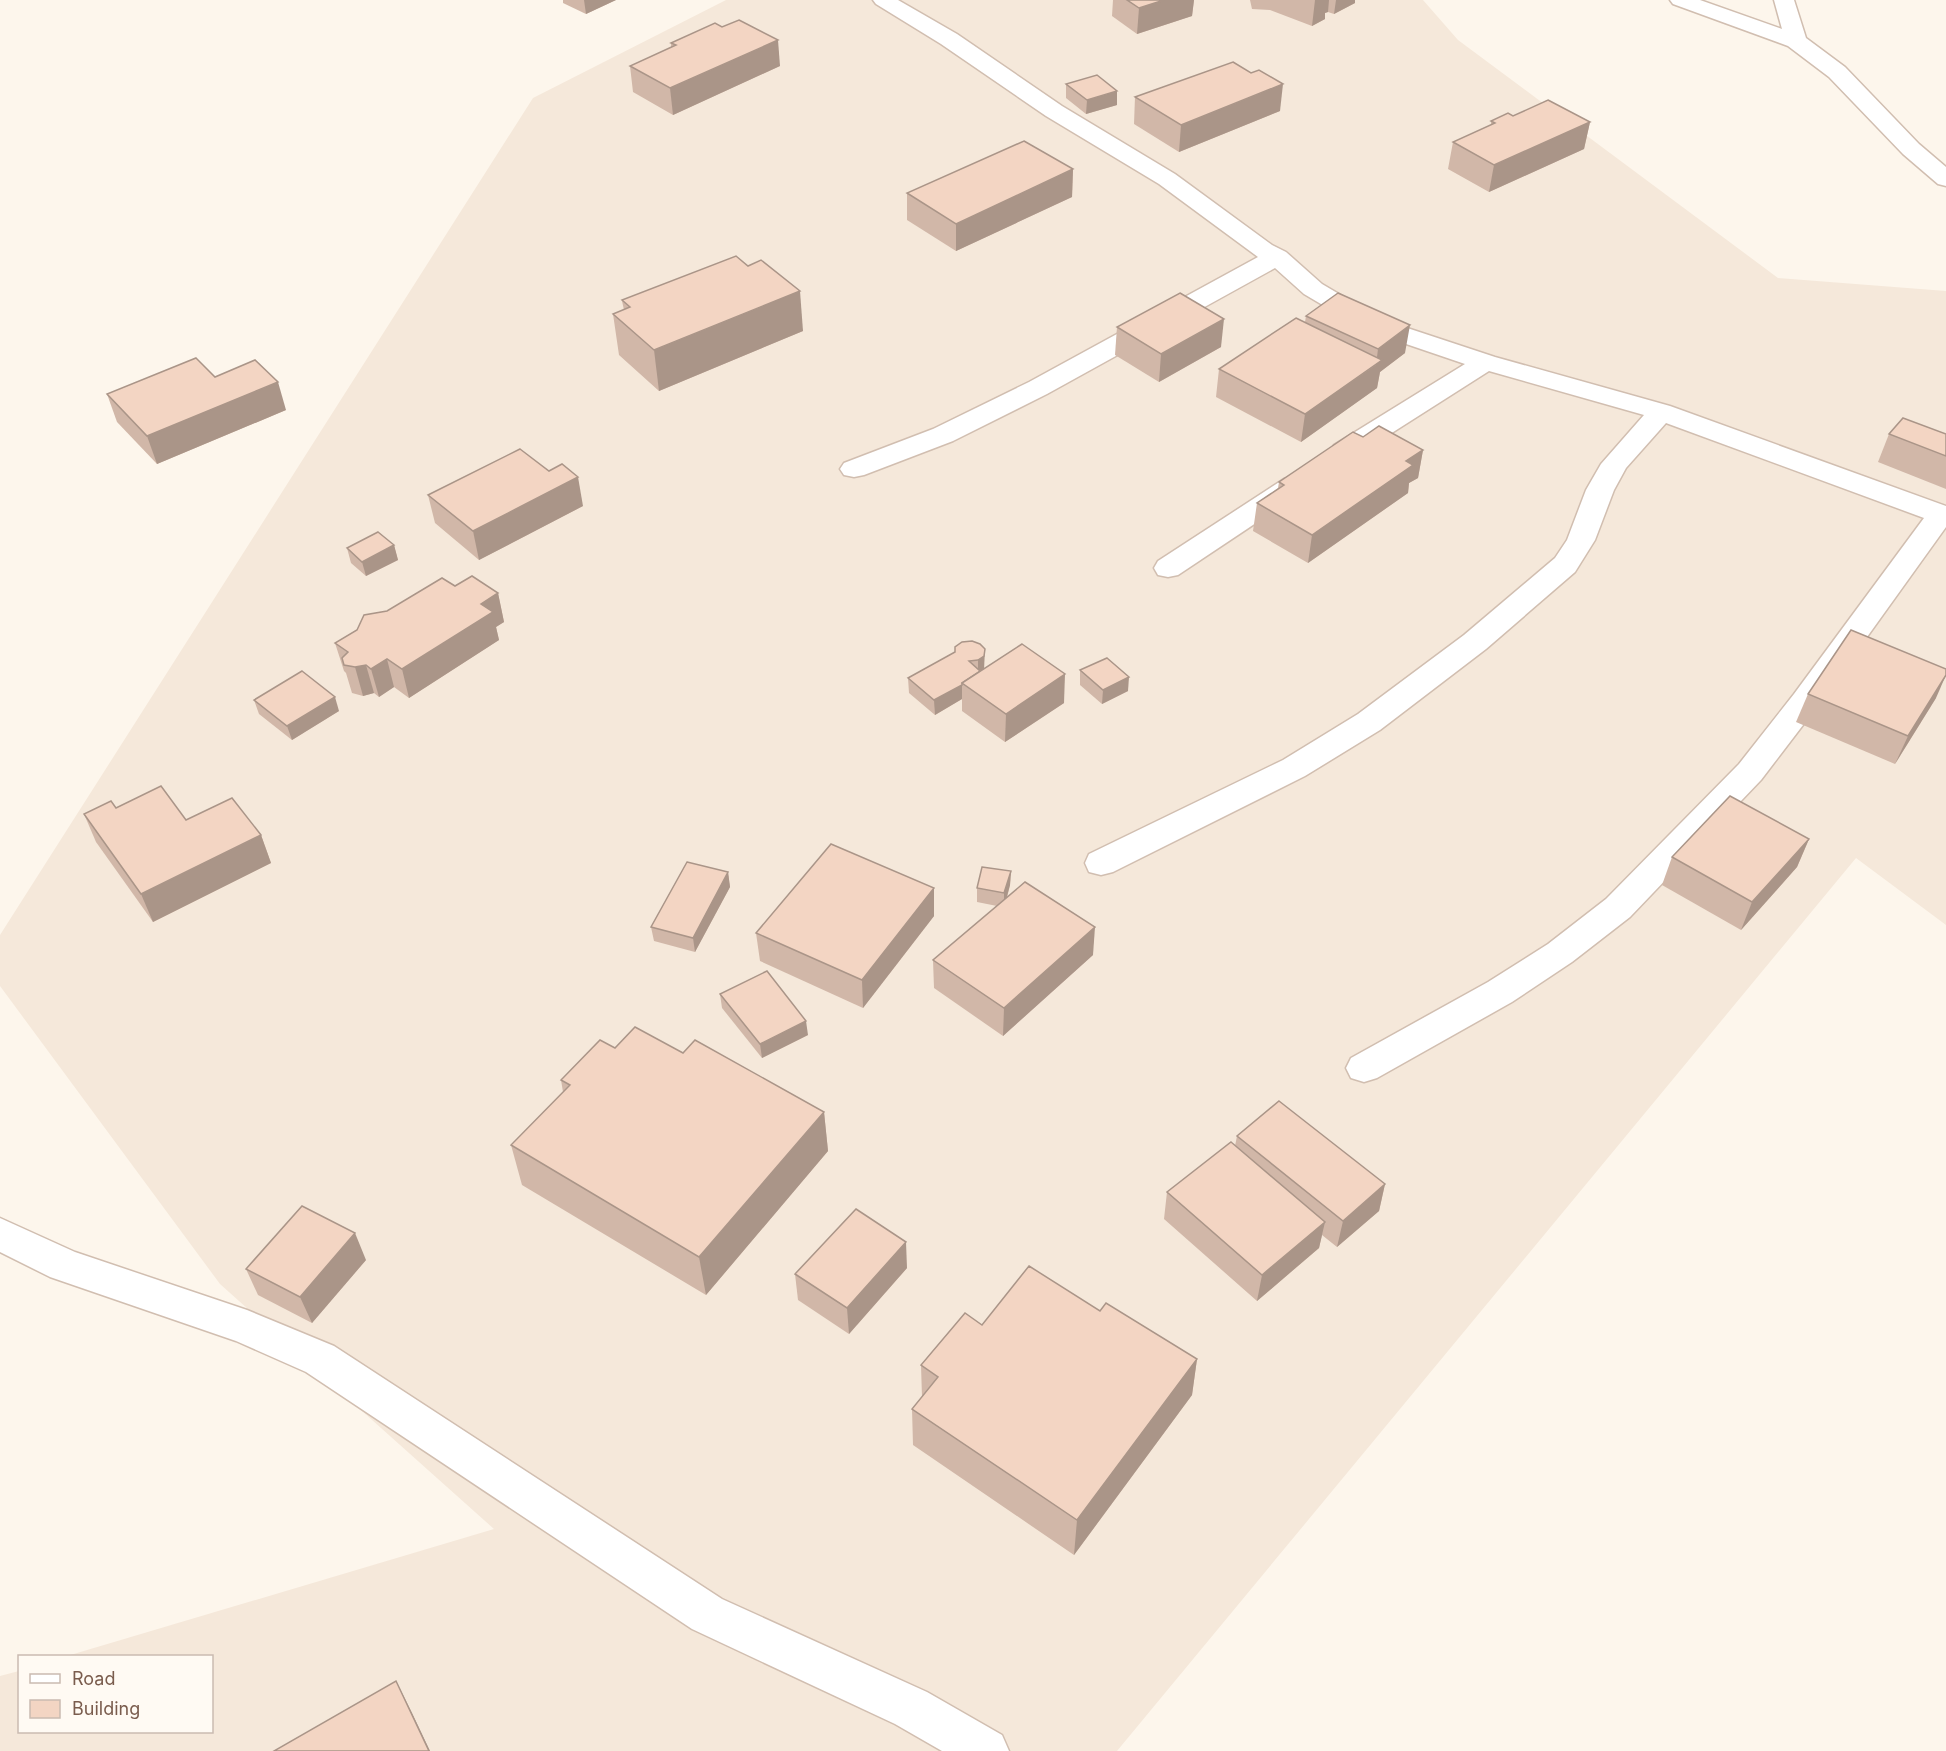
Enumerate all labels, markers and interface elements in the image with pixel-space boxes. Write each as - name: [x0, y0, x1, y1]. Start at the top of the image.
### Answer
- legend: [18, 1655, 213, 1733]
- text: Road: [72, 1668, 115, 1689]
- text: Building: [72, 1698, 140, 1719]

